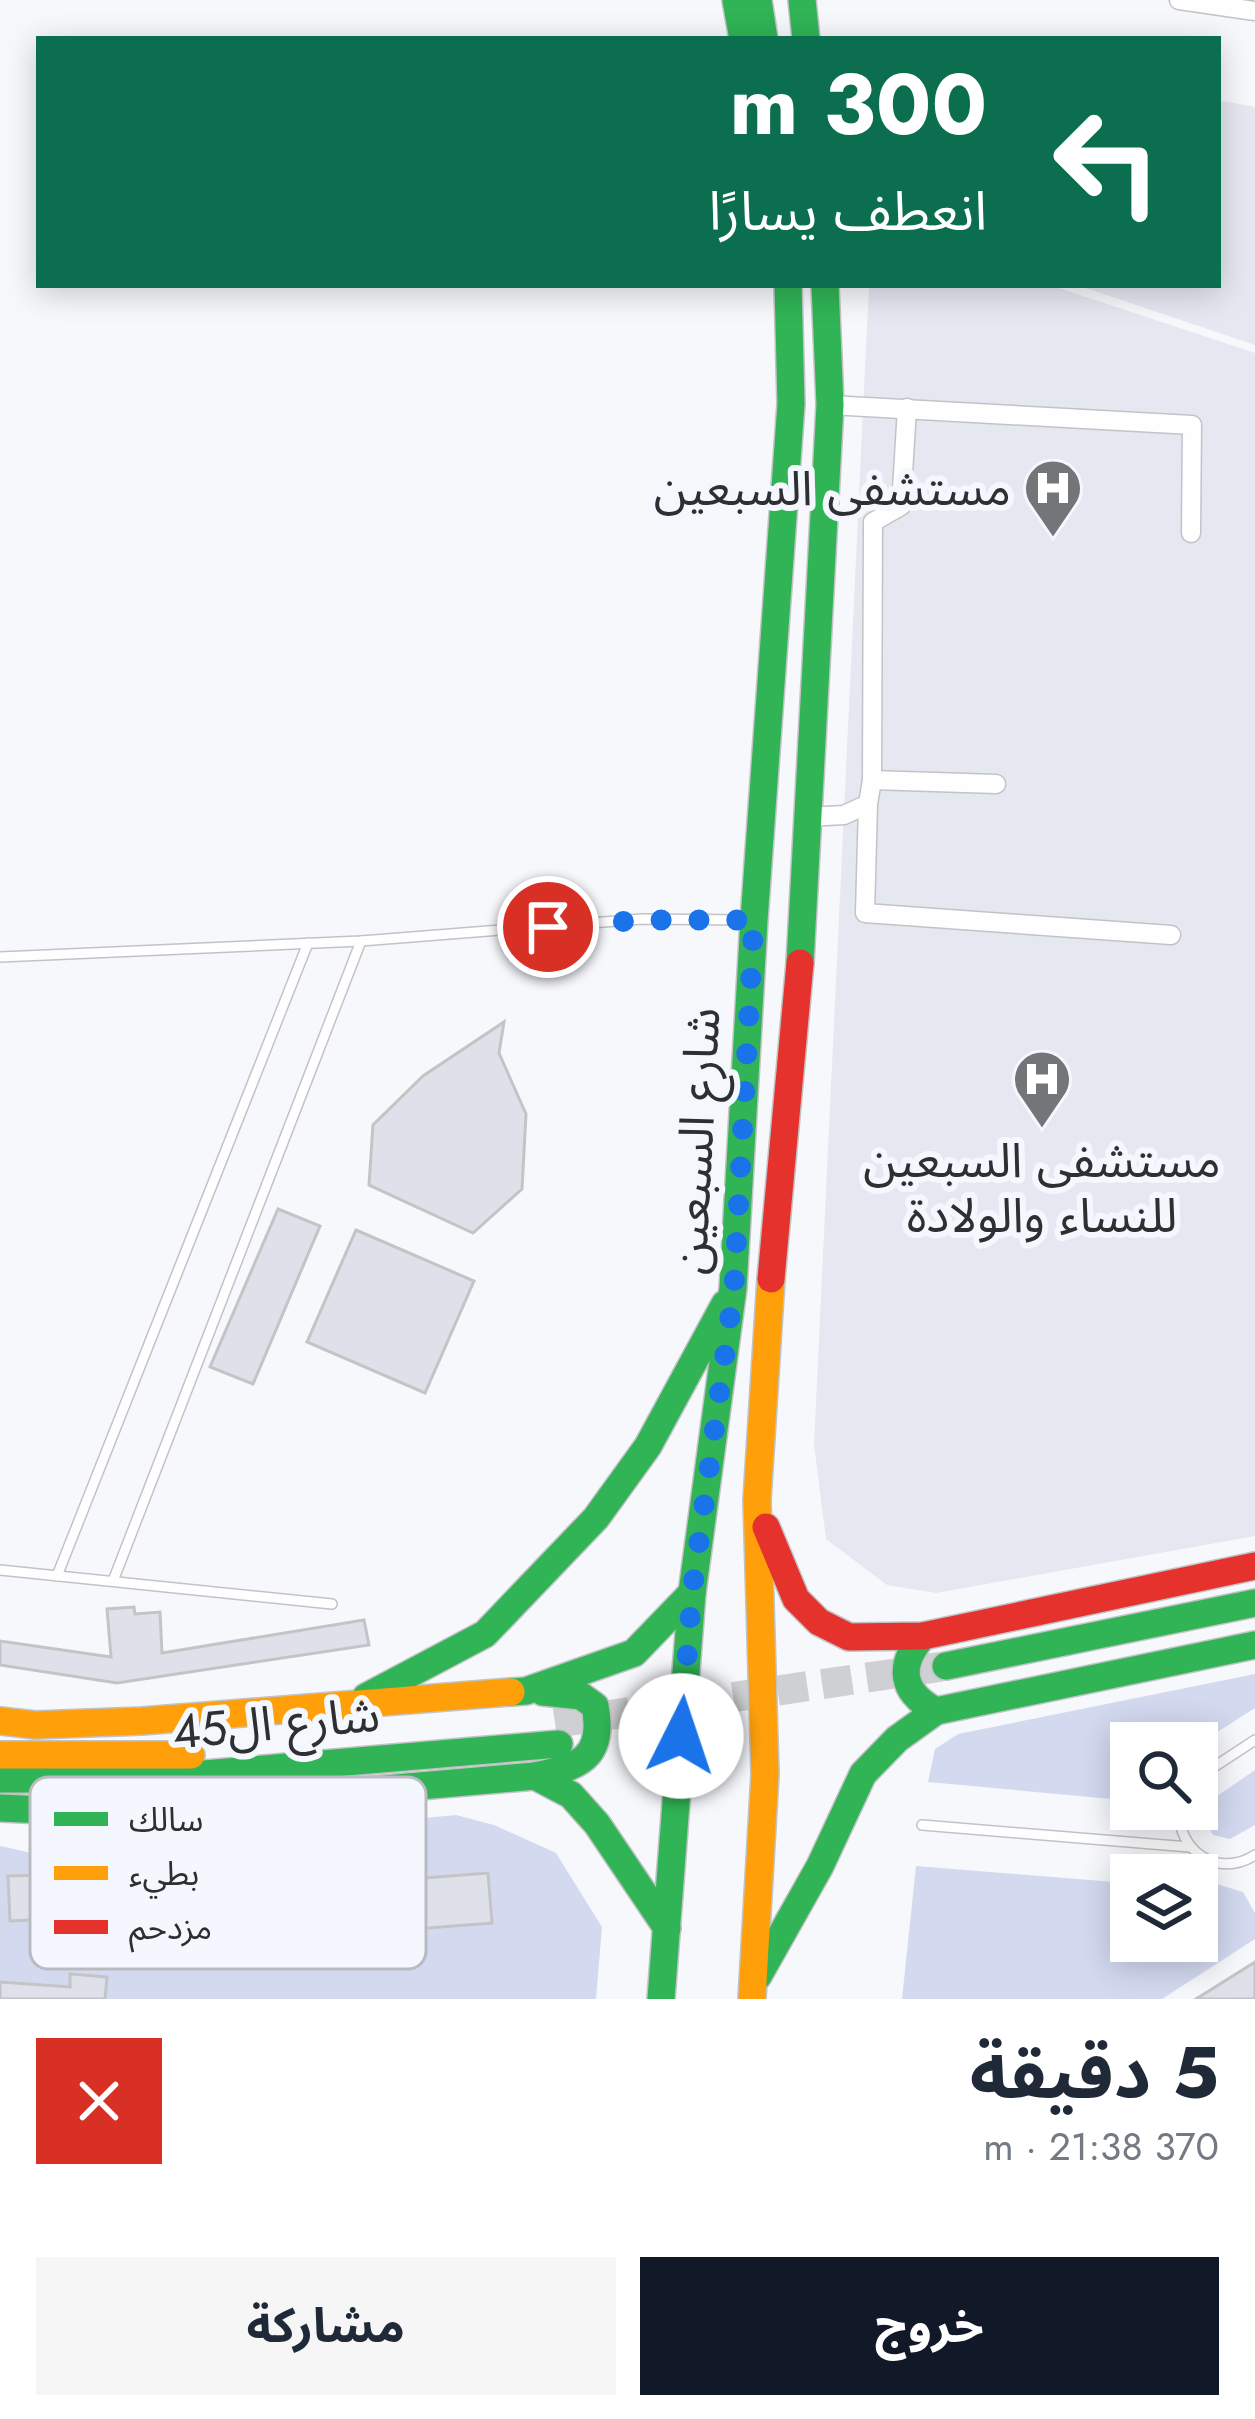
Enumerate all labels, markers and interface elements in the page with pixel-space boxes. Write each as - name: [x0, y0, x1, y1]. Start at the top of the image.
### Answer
- text: 300 m: [730, 44, 987, 166]
- icon: left: [1029, 84, 1185, 240]
- text: انعطف يسارًا: [709, 172, 987, 250]
- place label: مستشفى السبعين: [654, 454, 1011, 523]
- hospital icon: مستشفى السبعين: [1022, 457, 1084, 539]
- pin: [497, 876, 599, 978]
- icon: arrive: [515, 894, 581, 960]
- street label: شارع السبعين: [655, 1006, 738, 1276]
- hospital icon: مستشفى السبعين للنساء والولادة: [1011, 1048, 1073, 1130]
- place label: مستشفى السبعين للنساء والولادة: [863, 1126, 1221, 1250]
- position arrow: [618, 1673, 744, 1799]
- street label: شارع ال45: [169, 1680, 383, 1767]
- map controls: [1110, 1722, 1218, 1962]
- button: search: [1110, 1722, 1218, 1830]
- legend: [30, 1777, 426, 1969]
- text: سالك: [129, 1796, 203, 1843]
- text: بطيء: [129, 1850, 199, 1899]
- button: layers: [1110, 1854, 1218, 1962]
- text: مزدحم: [129, 1904, 212, 1953]
- text: 5 دقيقة: [970, 2021, 1219, 2125]
- button: close: [36, 2038, 162, 2164]
- text: 370 m · 21:38: [983, 2118, 1219, 2175]
- button: مشاركة: [36, 2257, 616, 2395]
- button: خروج: [640, 2257, 1219, 2395]

